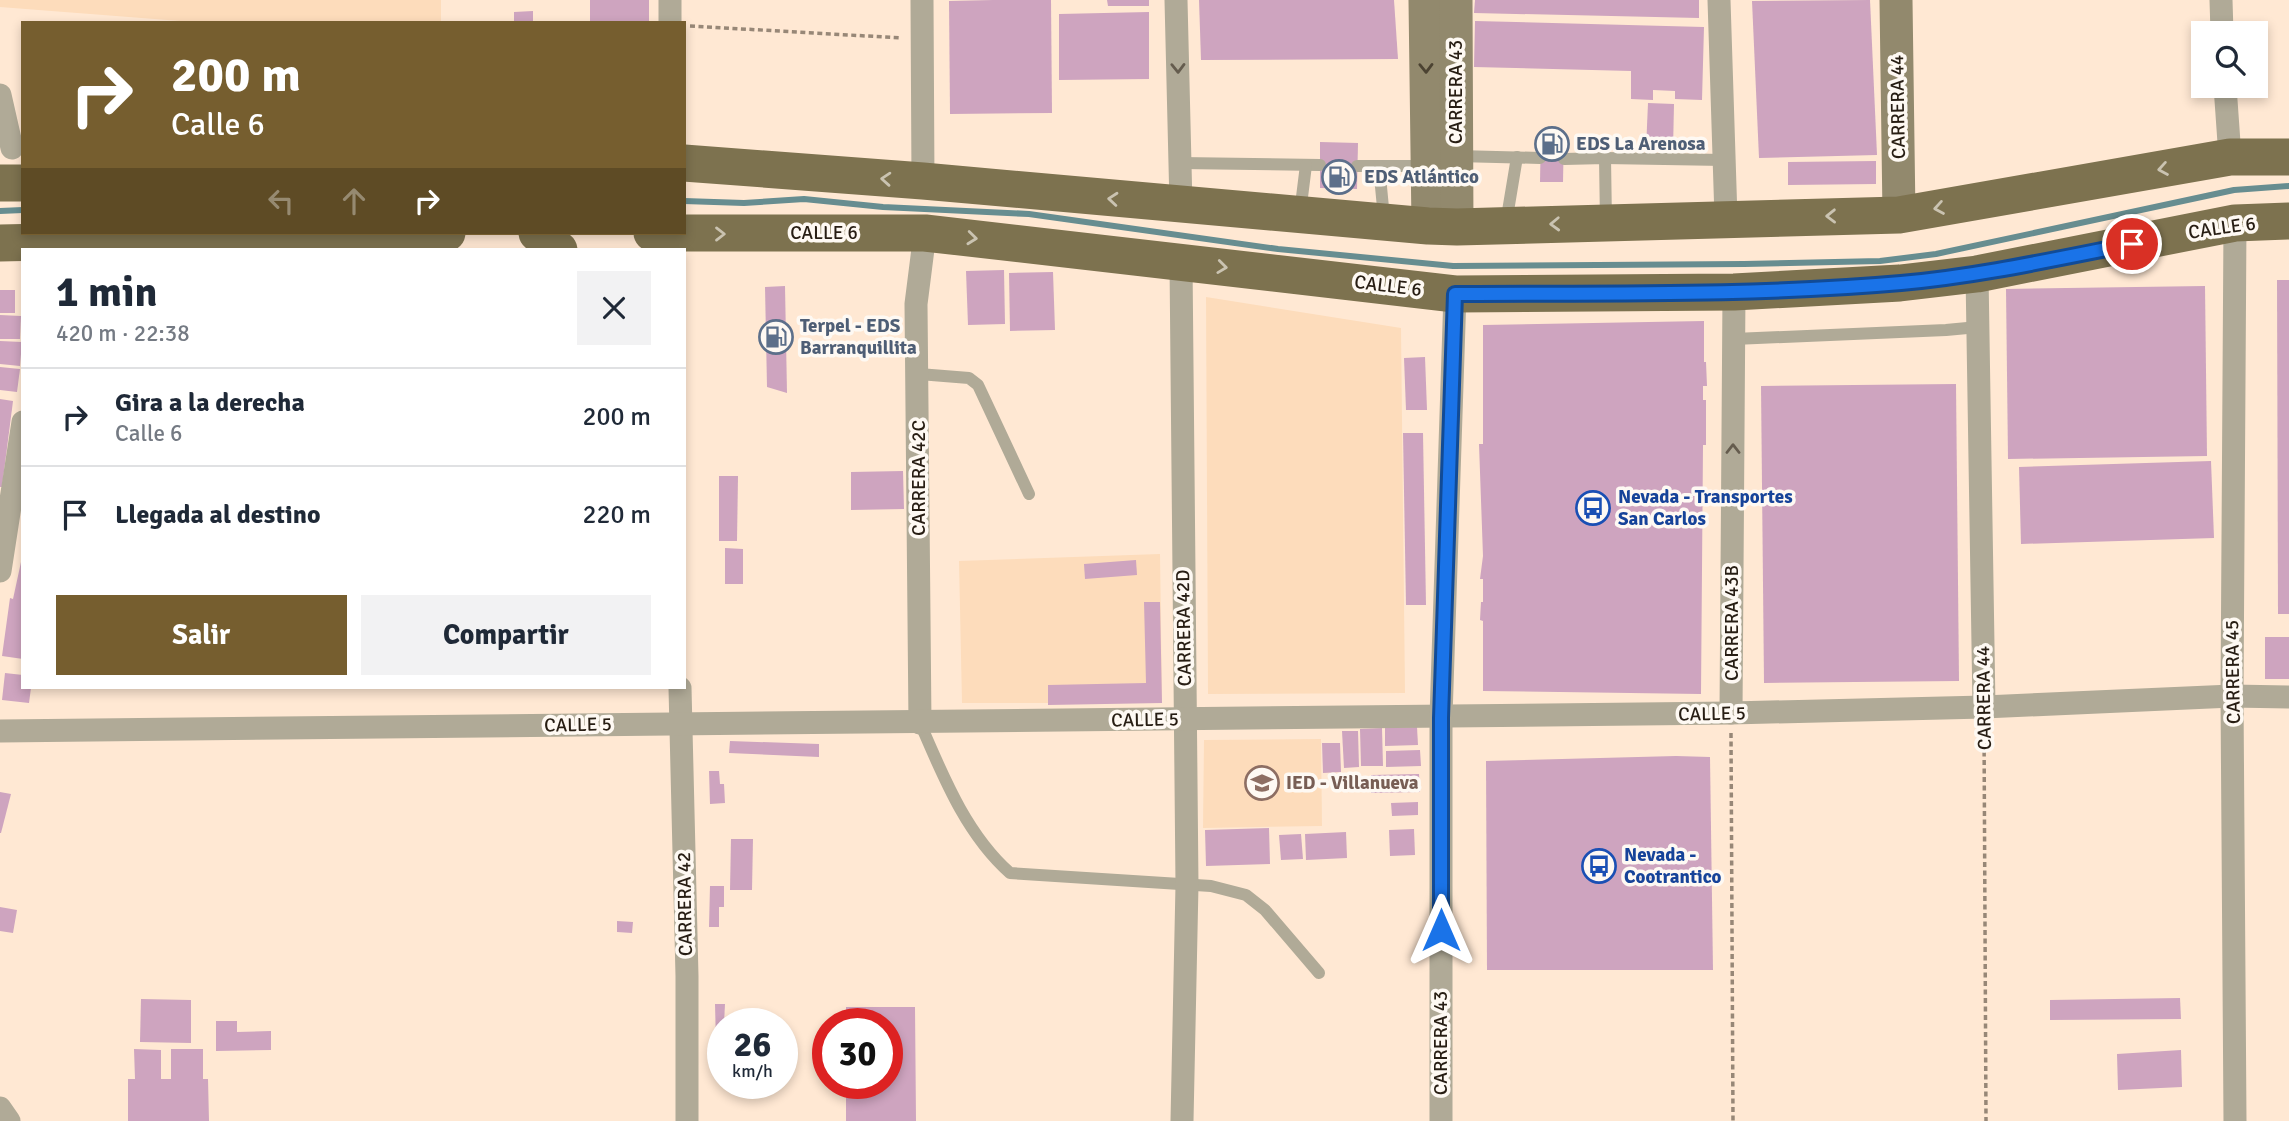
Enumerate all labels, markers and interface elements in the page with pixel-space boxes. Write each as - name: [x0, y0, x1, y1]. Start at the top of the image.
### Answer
- map controls: [2191, 21, 2268, 98]
- button: search: [2191, 21, 2268, 98]
- street label: CARRERA 43: [1444, 40, 1468, 144]
- text: 200 m: [171, 45, 301, 105]
- icon: right: [56, 49, 147, 140]
- street label: CARRERA 44: [1885, 55, 1911, 159]
- one-way arrow: [1170, 63, 1185, 74]
- one-way arrow: [1419, 63, 1434, 74]
- text: Calle 6: [171, 105, 265, 144]
- fuel station icon: EDS La Arenosa: [1533, 125, 1571, 163]
- place label: EDS La Arenosa: [1576, 132, 1706, 156]
- fuel station icon: EDS Atlántico: [1320, 158, 1358, 196]
- one-way arrow: [2157, 161, 2169, 176]
- place label: EDS Atlántico: [1364, 165, 1479, 189]
- one-way arrow: [880, 171, 891, 186]
- icon: left: [262, 182, 300, 220]
- icon: ahead: [335, 182, 373, 220]
- icon: right: [408, 182, 446, 220]
- one-way arrow: [1107, 192, 1118, 207]
- one-way arrow: [1933, 200, 1944, 215]
- one-way arrow: [1825, 208, 1836, 224]
- street label: CALLE 6: [2187, 211, 2257, 245]
- pin: [2102, 214, 2162, 274]
- one-way arrow: [1549, 216, 1560, 231]
- street label: CALLE 6: [790, 221, 858, 245]
- icon: arrive: [2113, 225, 2151, 263]
- one-way arrow: [715, 226, 726, 242]
- one-way arrow: [966, 231, 978, 246]
- one-way arrow: [1216, 259, 1228, 274]
- text: 1 min: [56, 267, 157, 318]
- street label: CALLE 6: [1353, 270, 1423, 302]
- button: close: [577, 271, 651, 345]
- place label: Terpel - EDS Barranquillita: [800, 314, 917, 360]
- fuel station icon: Terpel - EDS Barranquillita: [757, 318, 795, 356]
- text: 420 m · 22:38: [56, 319, 190, 348]
- text: Gira a la derecha: [115, 387, 305, 419]
- icon: right: [56, 398, 94, 436]
- text: 200 m: [582, 401, 651, 433]
- text: Calle 6: [115, 419, 182, 448]
- street label: CARRERA 42C: [907, 420, 931, 536]
- one-way arrow: [1725, 443, 1741, 454]
- place label: Nevada - Transportes San Carlos: [1618, 485, 1793, 531]
- bus stop icon: Nevada - Transportes San Carlos: [1574, 489, 1612, 527]
- icon: arrive: [56, 496, 94, 534]
- text: Llegada al destino: [115, 499, 321, 531]
- text: 220 m: [582, 499, 651, 531]
- street label: CARRERA 43B: [1720, 565, 1744, 681]
- street label: CARRERA 42D: [1171, 569, 1197, 687]
- button: Salir: [56, 595, 347, 675]
- button: Compartir: [361, 595, 651, 675]
- street label: CARRERA 45: [2220, 620, 2246, 724]
- street label: CARRERA 44: [1971, 646, 1997, 750]
- street label: CALLE 5: [1678, 701, 1746, 727]
- street label: CALLE 5: [1111, 707, 1179, 733]
- street label: CALLE 5: [544, 712, 612, 738]
- school or university icon: IED - Villanueva: [1243, 764, 1281, 802]
- place label: IED - Villanueva: [1286, 771, 1419, 795]
- place label: Nevada - Cootrantico: [1624, 843, 1722, 889]
- bus stop icon: Nevada - Cootrantico: [1580, 847, 1618, 885]
- street label: CARRERA 42: [672, 852, 698, 956]
- position arrow: [1404, 893, 1478, 967]
- street label: CARRERA 43: [1429, 991, 1453, 1095]
- speed limit sign: 30: [812, 1008, 903, 1099]
- text: 26: [734, 1023, 771, 1066]
- text: km/h: [732, 1060, 773, 1082]

